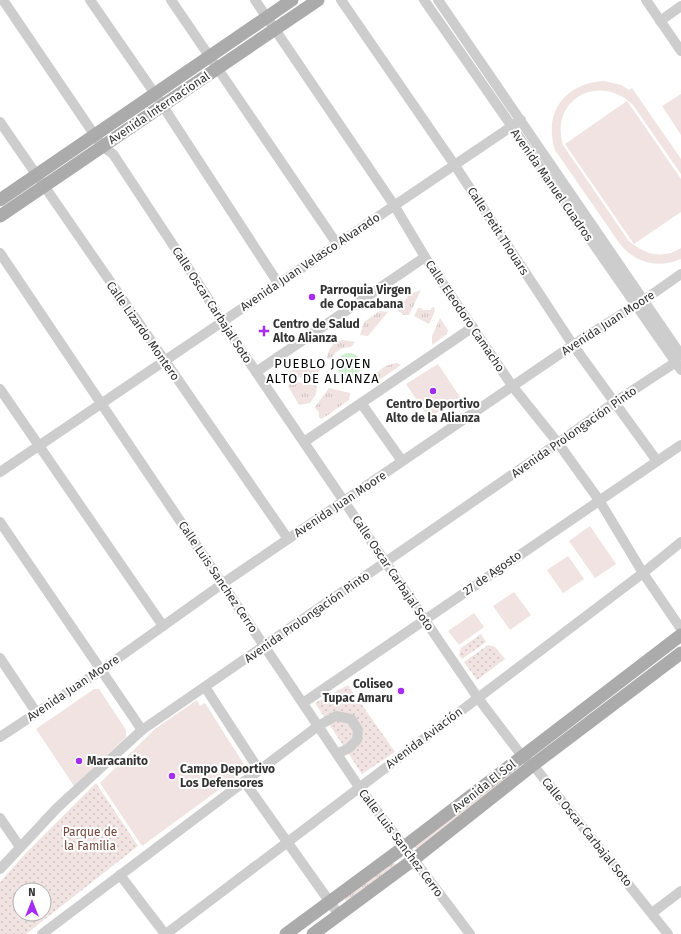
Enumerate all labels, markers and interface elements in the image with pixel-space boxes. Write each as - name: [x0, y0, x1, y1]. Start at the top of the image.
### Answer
- street label: Avenida Internacional: [106, 69, 213, 147]
- street label: Avenida Manuel Cuadros: [508, 126, 596, 244]
- street label: Calle Petit Thouars: [464, 184, 532, 278]
- street label: Avenida Juan Velasco Alvarado: [237, 210, 383, 314]
- street label: Calle Oscar Carbajal Soto: [169, 244, 255, 366]
- street label: Calle Eleodoro Camacho: [422, 258, 508, 374]
- street label: Calle Lizardo Montero: [104, 279, 182, 383]
- place label: Parroquia Virgen de Copacabana: [320, 283, 411, 311]
- street label: Avenida Juan Moore: [559, 288, 657, 358]
- marker: Parroquia Virgen de Copacabana: [307, 292, 317, 302]
- place label: Centro de Salud Alto Alianza: [272, 317, 360, 345]
- marker: Centro de Salud Alto Alianza: [258, 325, 270, 337]
- district label: PUEBLO JOVEN ALTO DE ALIANZA: [266, 356, 380, 386]
- street label: Avenida Prolongación Pinto: [509, 383, 639, 481]
- marker: Centro Deportivo Alto de la Alianza: [428, 386, 438, 396]
- place label: Centro Deportivo Alto de la Alianza: [385, 397, 480, 425]
- street label: Avenida Juan Moore: [291, 468, 389, 540]
- street label: Calle Oscar Carbajal Soto: [349, 513, 437, 633]
- street label: Calle Luis Sanchez Cerro: [175, 519, 261, 635]
- street label: 27 de Agosto: [460, 548, 524, 598]
- street label: Avenida Prolongación Pinto: [242, 568, 372, 666]
- street label: Avenida Juan Moore: [24, 652, 122, 724]
- place label: Coliseo Tupac Amaru: [322, 677, 393, 705]
- marker: Coliseo Tupac Amaru: [396, 686, 406, 696]
- street label: Avenida Aviación: [383, 705, 465, 771]
- place label: Maracanito: [87, 754, 148, 768]
- marker: Maracanito: [74, 756, 84, 766]
- street label: Avenida El Sol: [449, 757, 519, 815]
- place label: Campo Deportivo Los Defensores: [180, 762, 275, 790]
- marker: Campo Deportivo Los Defensores: [167, 771, 177, 781]
- street label: Calle Oscar Carbajal Soto: [539, 775, 635, 889]
- street label: Calle Luis Sanchez Cerro: [356, 786, 446, 900]
- park label: Parque de la Familia: [63, 825, 117, 853]
- north arrow: [12, 882, 52, 922]
- text: N: [28, 886, 36, 899]

